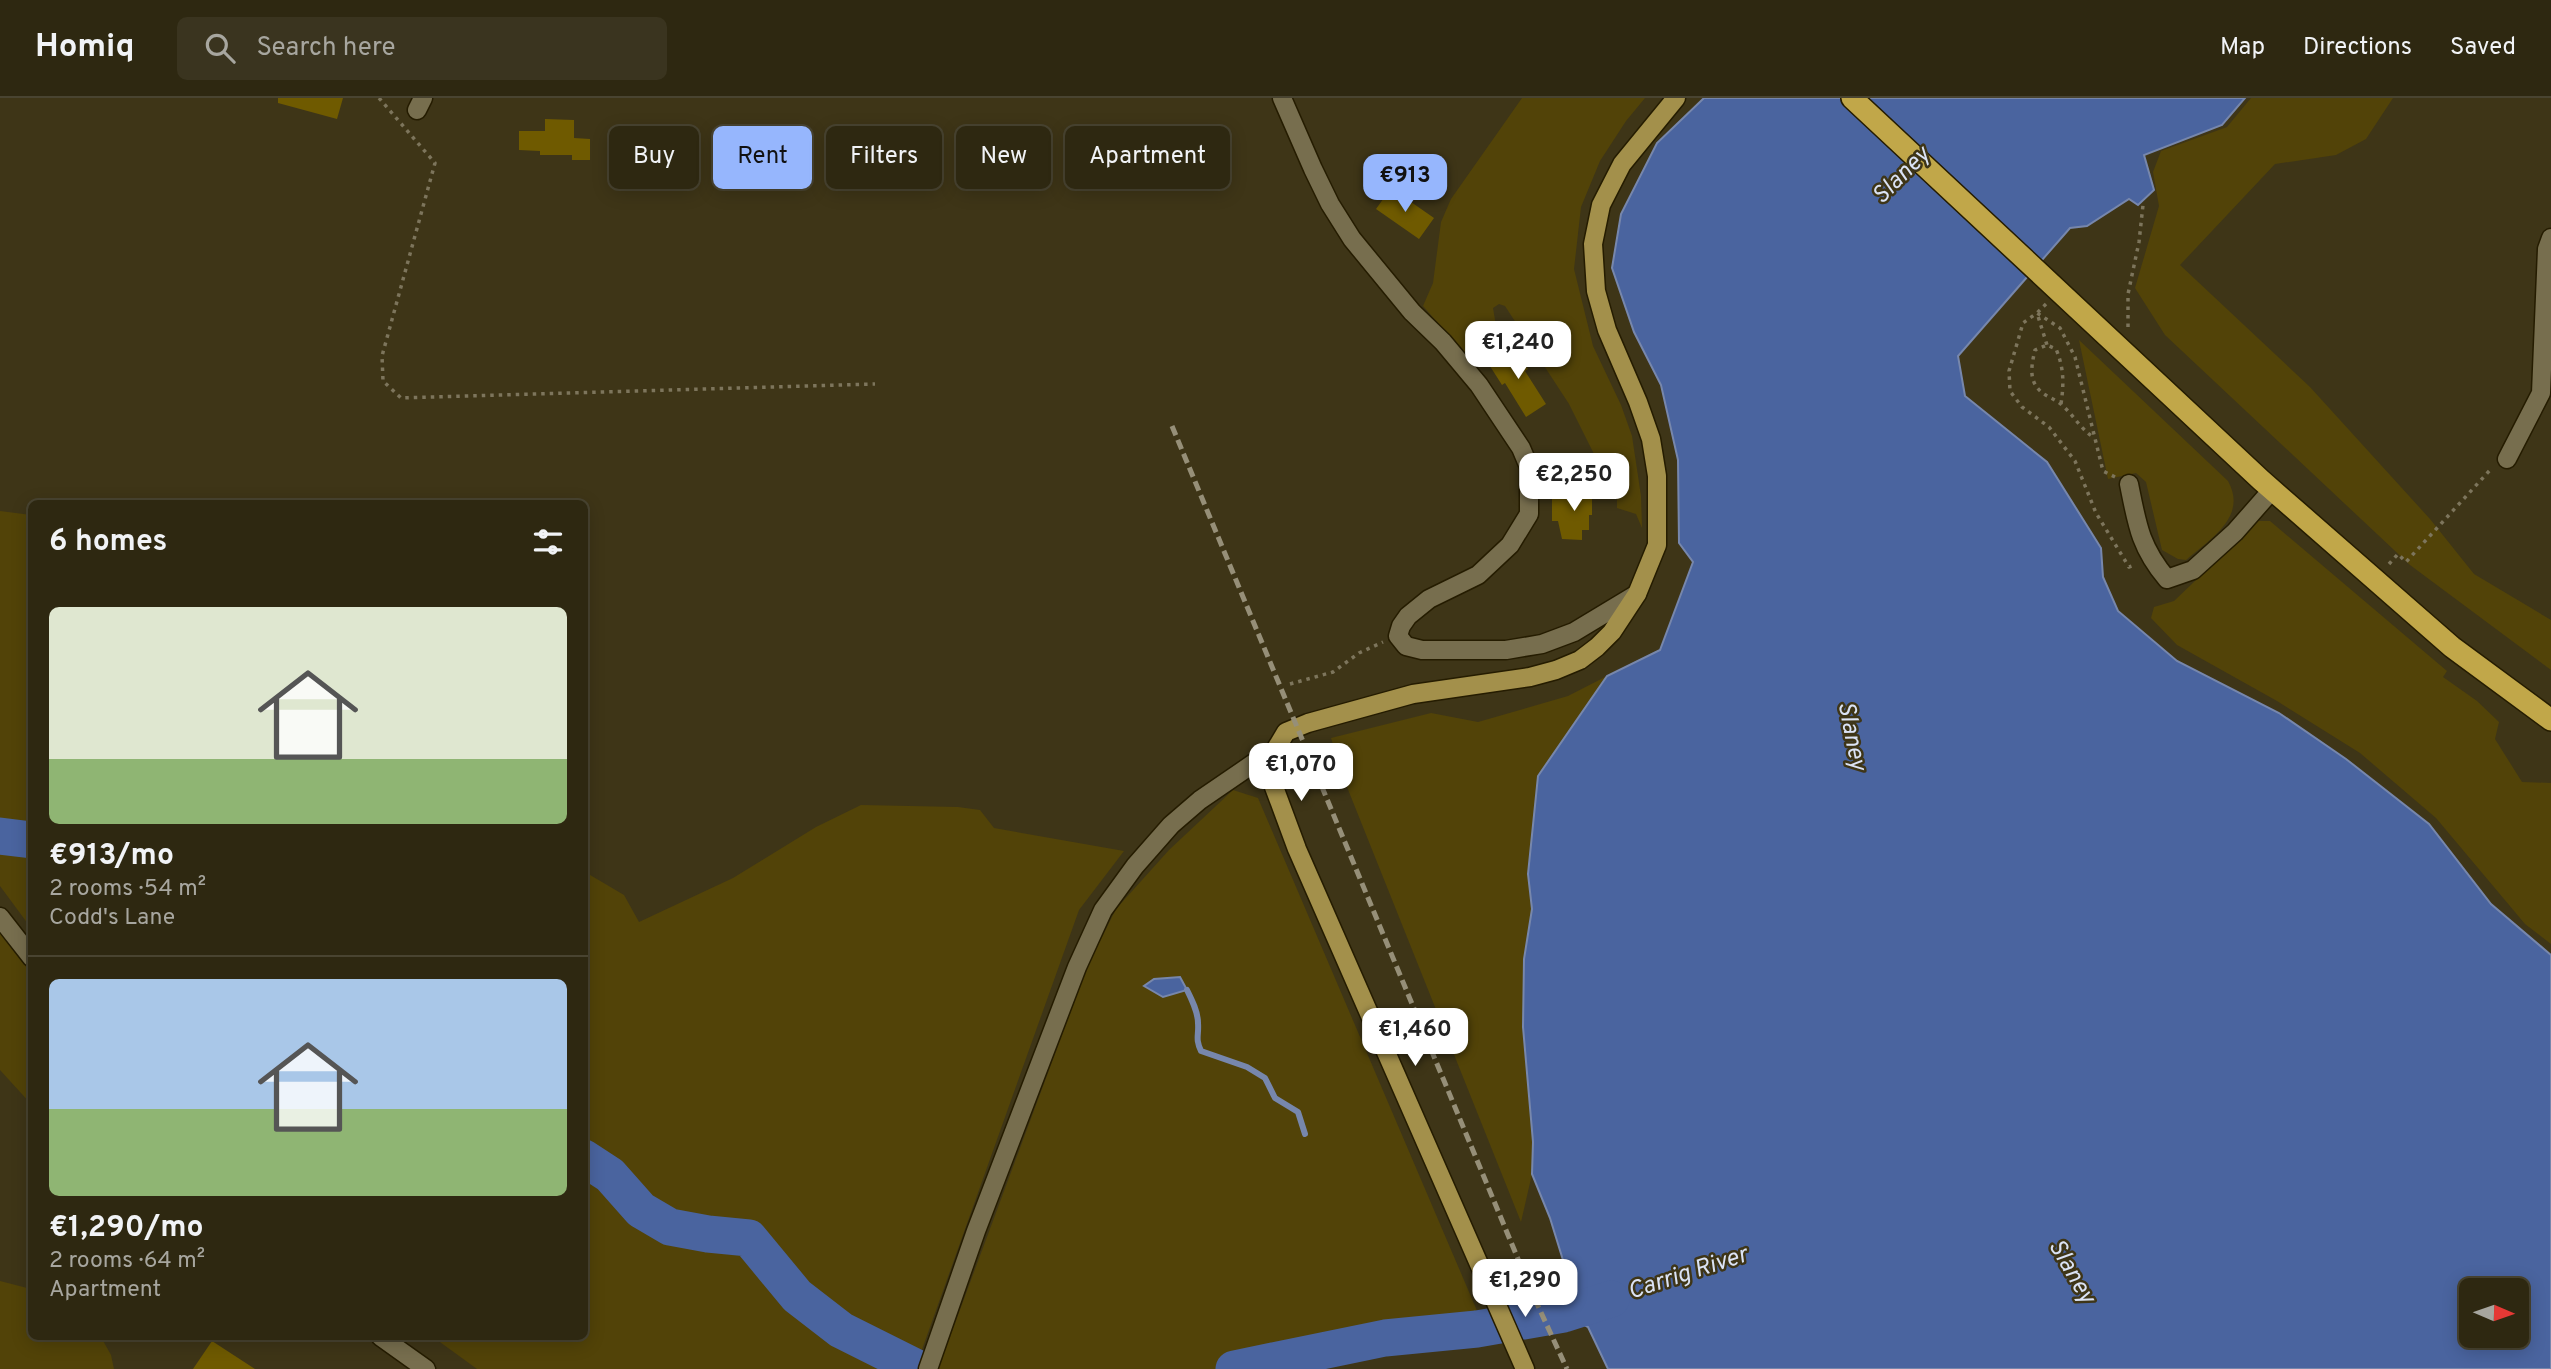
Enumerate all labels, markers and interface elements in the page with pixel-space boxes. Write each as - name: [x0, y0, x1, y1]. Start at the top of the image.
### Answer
- search box: [177, 17, 667, 80]
- text: Homiq: [35, 27, 135, 69]
- icon: search: [201, 29, 239, 67]
- text: Search here: [257, 32, 395, 65]
- text: Map: [2220, 33, 2265, 63]
- text: Directions: [2303, 33, 2412, 63]
- text: Saved: [2450, 33, 2516, 63]
- chip: Buy: [609, 126, 699, 189]
- chip: Rent: [713, 126, 812, 189]
- chip: Filters: [826, 126, 942, 189]
- chip: New: [956, 126, 1051, 189]
- chip: Apartment: [1065, 126, 1230, 189]
- water label: Slaney: [1867, 140, 1938, 211]
- pin: €913: [1364, 155, 1446, 214]
- text: €913: [1379, 162, 1431, 191]
- pin: €1,240: [1461, 322, 1575, 381]
- text: €1,240: [1481, 329, 1555, 358]
- pin: €2,250: [1517, 454, 1631, 513]
- text: €2,250: [1535, 461, 1613, 490]
- icon: filters: [529, 523, 567, 561]
- text: 6 homes: [49, 524, 167, 561]
- icon: home: [245, 652, 371, 778]
- water label: Slaney: [1830, 699, 1873, 775]
- pin: €1,070: [1244, 744, 1358, 803]
- text: €1,070: [1265, 751, 1337, 780]
- text: €913/mo: [49, 838, 174, 875]
- text: 2 rooms · 54 m²: [49, 875, 206, 904]
- text: Codd's Lane: [49, 904, 175, 933]
- pin: €1,460: [1358, 1009, 1472, 1068]
- text: €1,460: [1378, 1016, 1452, 1045]
- icon: home: [245, 1024, 371, 1150]
- text: €1,290/mo: [49, 1210, 204, 1247]
- water label: Slaney: [2041, 1234, 2102, 1311]
- water label: Carrig River: [1624, 1240, 1753, 1307]
- text: 2 rooms · 64 m²: [49, 1247, 205, 1276]
- pin: €1,290: [1468, 1260, 1582, 1319]
- text: €1,290: [1488, 1267, 1562, 1296]
- text: Apartment: [49, 1276, 161, 1305]
- north arrow: [2459, 1278, 2529, 1348]
- map controls: [2459, 1278, 2529, 1348]

